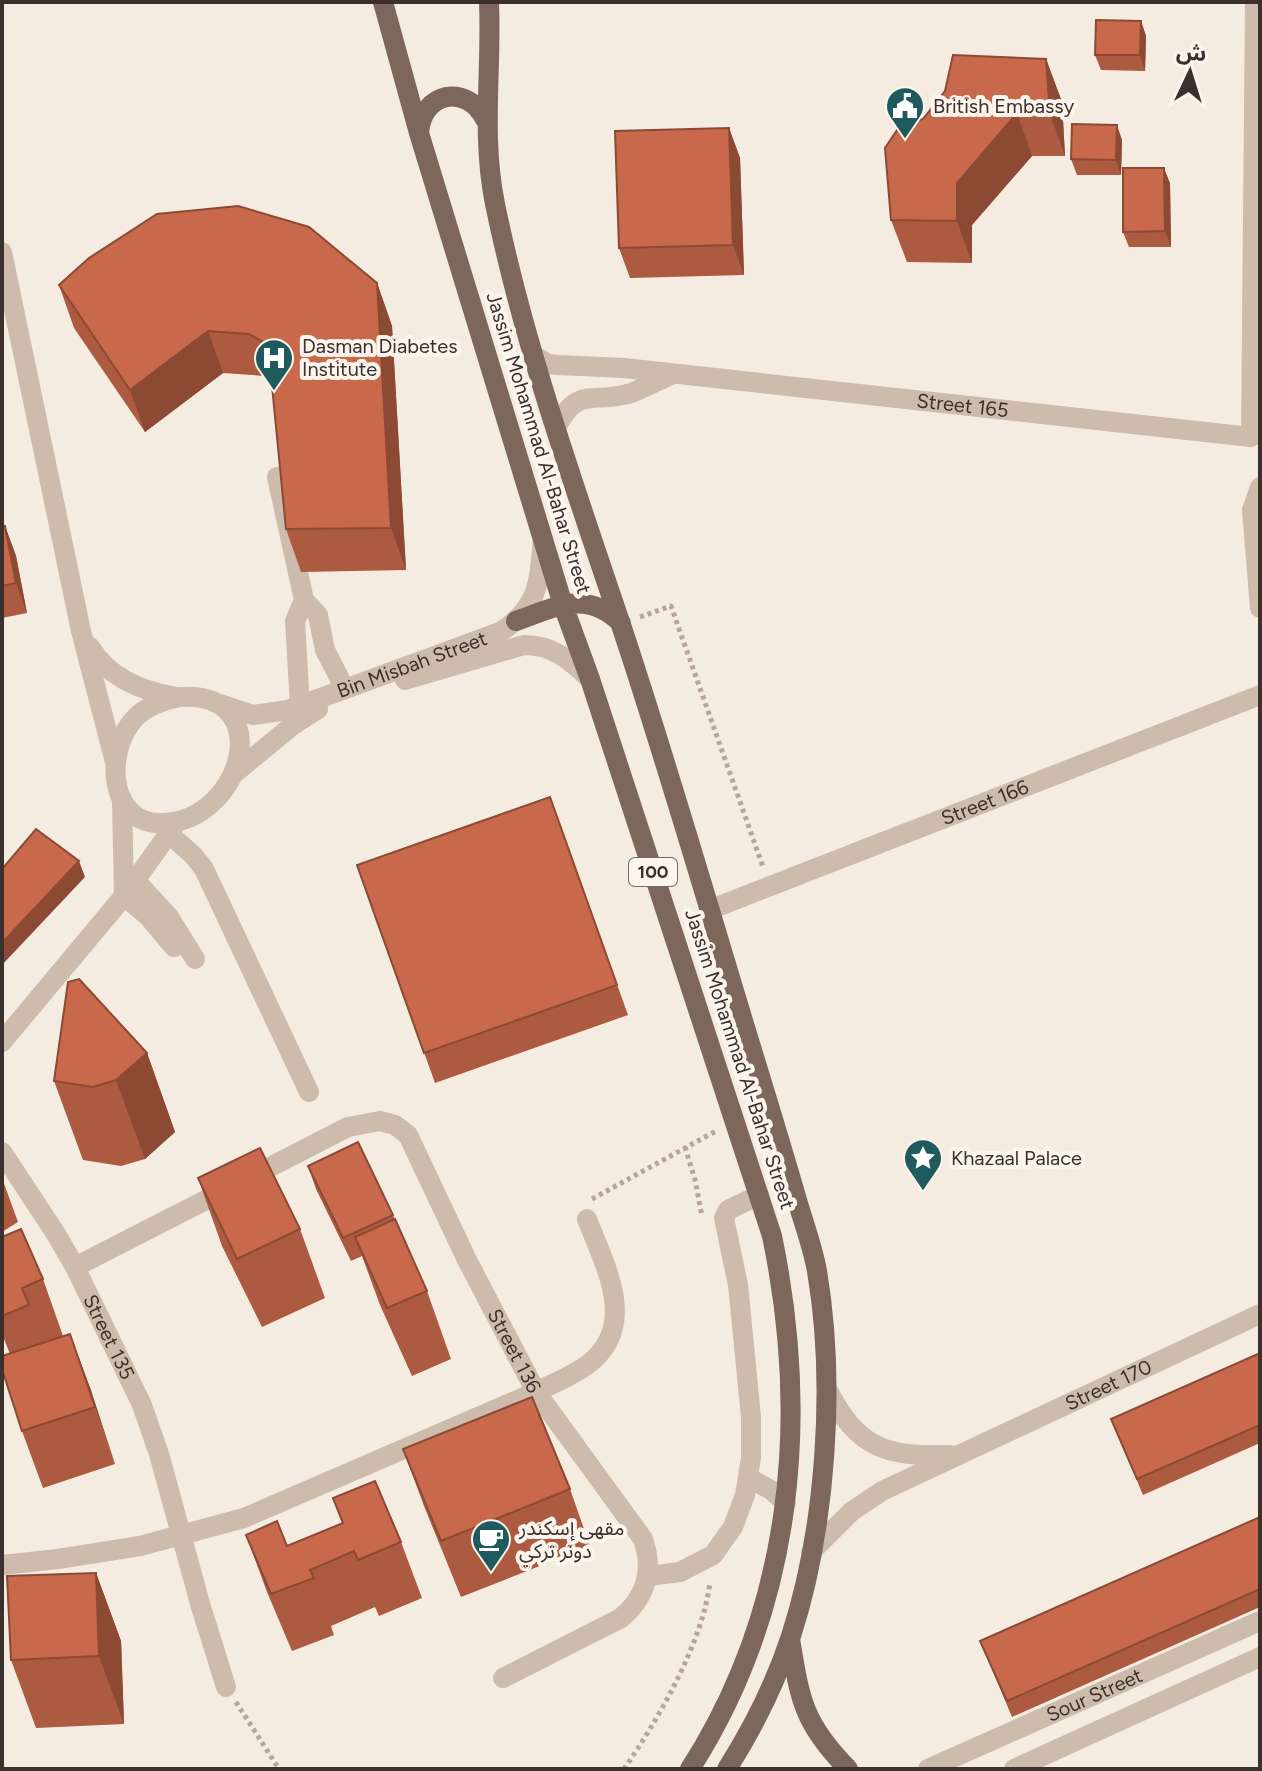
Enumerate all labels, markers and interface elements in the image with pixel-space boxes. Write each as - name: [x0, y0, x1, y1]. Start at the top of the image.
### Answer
- north arrow: [1150, 32, 1230, 112]
- text: ش: [1175, 38, 1207, 67]
- public building icon: British Embassy: [884, 85, 926, 140]
- place label: British Embassy: [933, 94, 1075, 118]
- street label: Jassim Mohammad Al-Bahar Street: [482, 289, 596, 597]
- place label: Dasman Diabetes Institute: [302, 334, 458, 381]
- hospital icon: Dasman Diabetes Institute: [253, 337, 295, 392]
- street label: Street 165: [916, 388, 1010, 422]
- street label: Bin Misbah Street: [333, 626, 490, 703]
- street label: Street 166: [938, 775, 1032, 830]
- road number: 100: [629, 858, 677, 886]
- street label: Jassim Mohammad Al-Bahar Street: [680, 906, 800, 1212]
- place icon: Khazaal Palace: [902, 1137, 944, 1192]
- place label: Khazaal Palace: [951, 1146, 1082, 1170]
- street label: Street 135: [78, 1290, 140, 1383]
- street label: Street 136: [483, 1305, 546, 1397]
- street label: Street 170: [1061, 1354, 1155, 1416]
- place label: مقهى إسكندر دونر تركي: [518, 1516, 625, 1567]
- cafe icon: مقهى إسكندر دونر تركي: [470, 1518, 512, 1573]
- street label: Sour Street: [1042, 1663, 1146, 1727]

